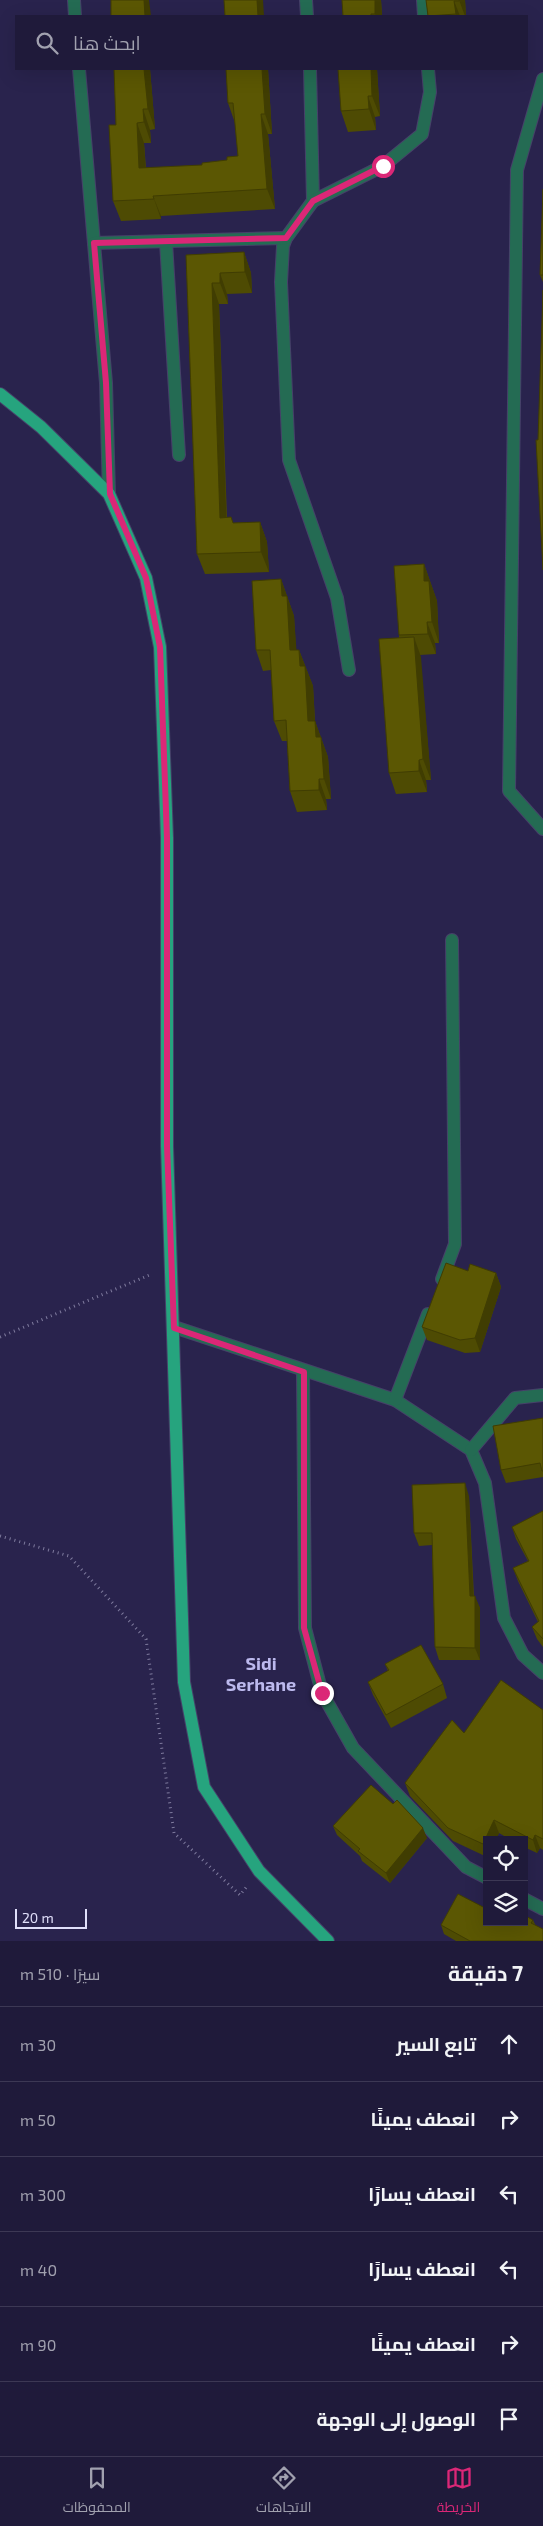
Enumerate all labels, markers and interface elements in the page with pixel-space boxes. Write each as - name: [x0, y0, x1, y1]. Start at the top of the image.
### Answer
- search box: [15, 15, 528, 70]
- icon: search: [33, 29, 61, 57]
- text: ابحث هنا: [73, 31, 141, 54]
- route start: [372, 155, 395, 178]
- district label: Sidi Serhane: [226, 1652, 296, 1695]
- route end: [311, 1682, 334, 1705]
- map controls: [483, 1836, 528, 1926]
- button: locate: [483, 1836, 528, 1881]
- button: layers: [483, 1881, 528, 1926]
- scale bar: [15, 1906, 88, 1929]
- text: 20 m: [22, 1909, 54, 1926]
- text: 7 دقيقة: [448, 1960, 523, 1985]
- text: سيرًا · 510 m: [20, 1964, 100, 1983]
- icon: ahead: [495, 2030, 523, 2058]
- text: تابع السير: [396, 2032, 476, 2055]
- text: 30 m: [20, 2035, 56, 2054]
- icon: right: [495, 2105, 523, 2133]
- text: انعطف يمينًا: [371, 2107, 476, 2130]
- text: 50 m: [20, 2110, 56, 2129]
- icon: left: [495, 2180, 523, 2208]
- text: انعطف يسارًا: [368, 2182, 476, 2205]
- text: 300 m: [20, 2185, 66, 2204]
- icon: left: [495, 2255, 523, 2283]
- text: انعطف يسارًا: [368, 2257, 476, 2280]
- text: 40 m: [20, 2260, 57, 2279]
- icon: right: [495, 2330, 523, 2358]
- text: انعطف يمينًا: [371, 2332, 476, 2355]
- text: 90 m: [20, 2335, 56, 2354]
- icon: arrive: [495, 2405, 523, 2433]
- text: الوصول إلى الوجهة: [316, 2407, 476, 2430]
- tab: المحفوظات: [63, 2464, 131, 2520]
- tab: الاتجاهات: [256, 2464, 311, 2520]
- tab: الخريطة: [437, 2464, 480, 2520]

